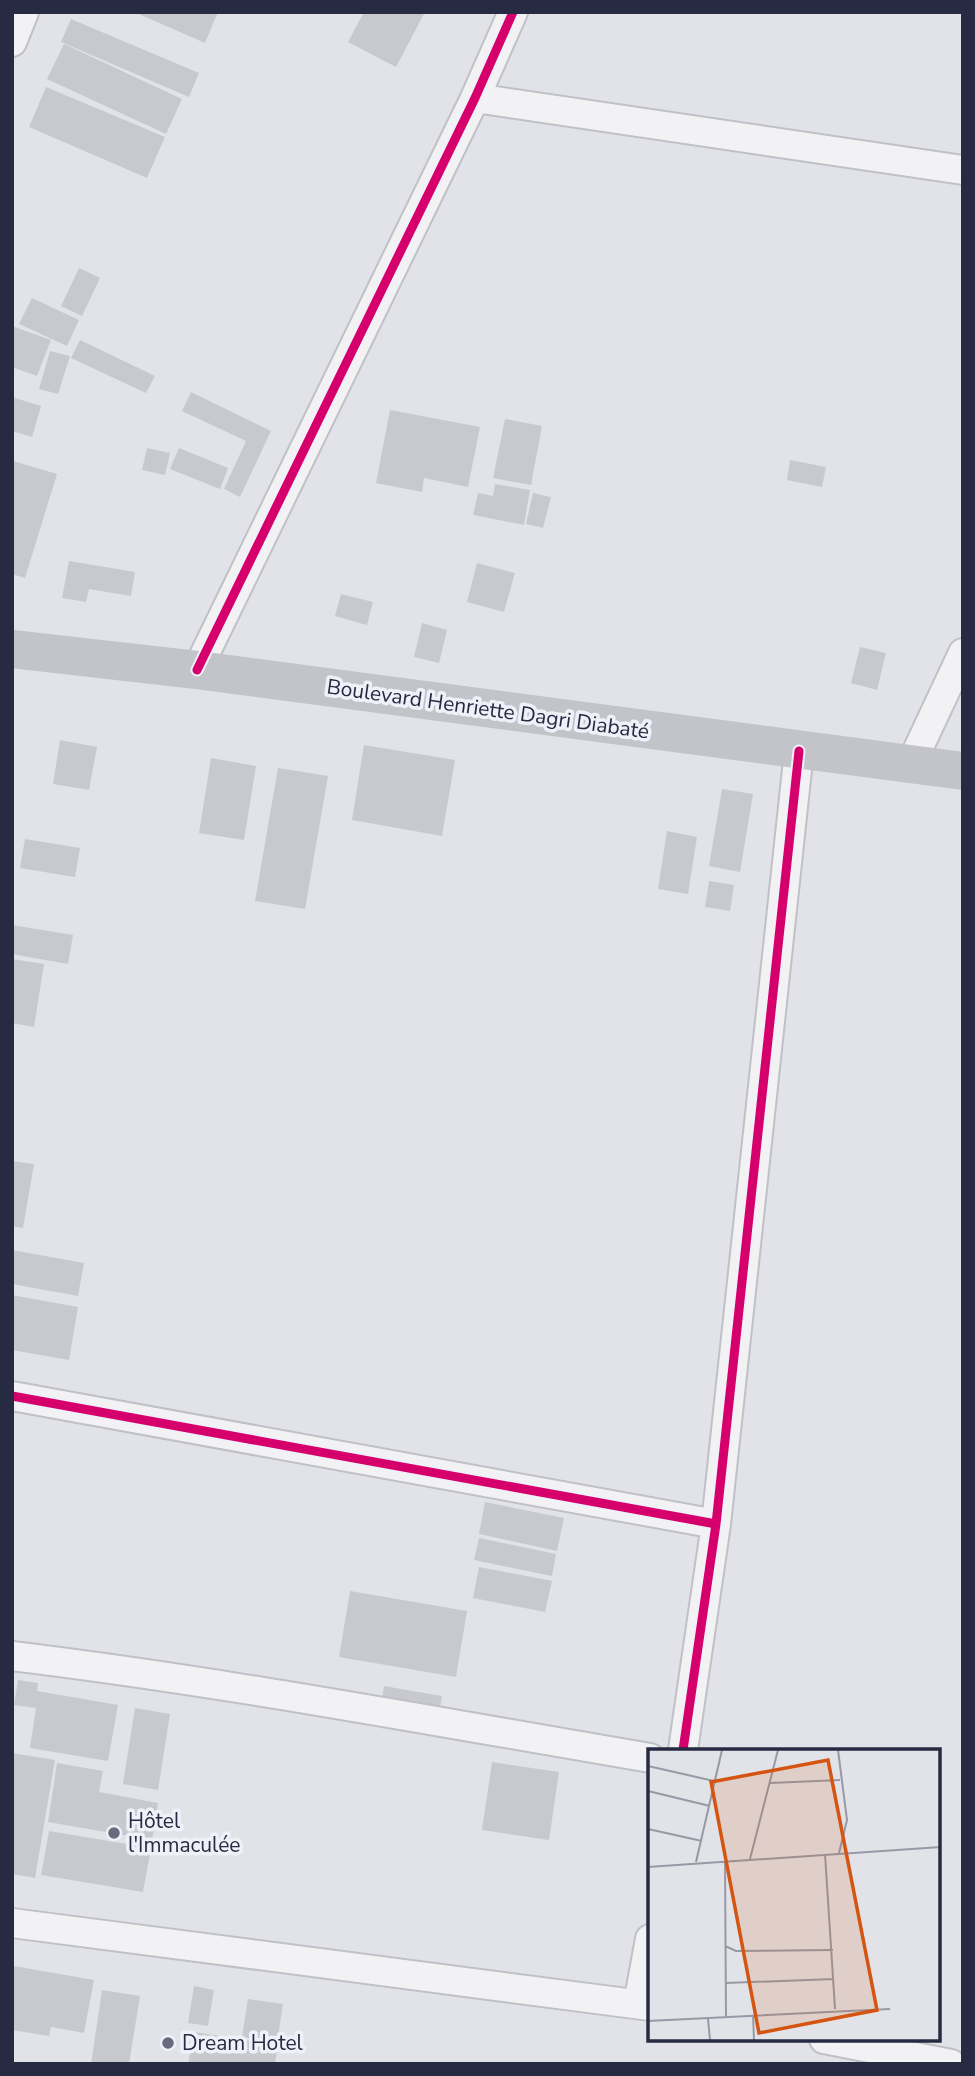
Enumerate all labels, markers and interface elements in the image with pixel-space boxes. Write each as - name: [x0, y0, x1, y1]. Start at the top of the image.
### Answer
- street label: Boulevard Henriette Dagri Diabaté: [325, 673, 651, 745]
- inset map: [648, 1749, 940, 2041]
- place label: Hôtel l'Immaculée: [128, 1807, 241, 1859]
- marker: Hôtel l'Immaculée: [106, 1825, 122, 1841]
- place label: Dream Hotel: [182, 2029, 304, 2057]
- marker: Dream Hotel: [160, 2035, 176, 2051]

